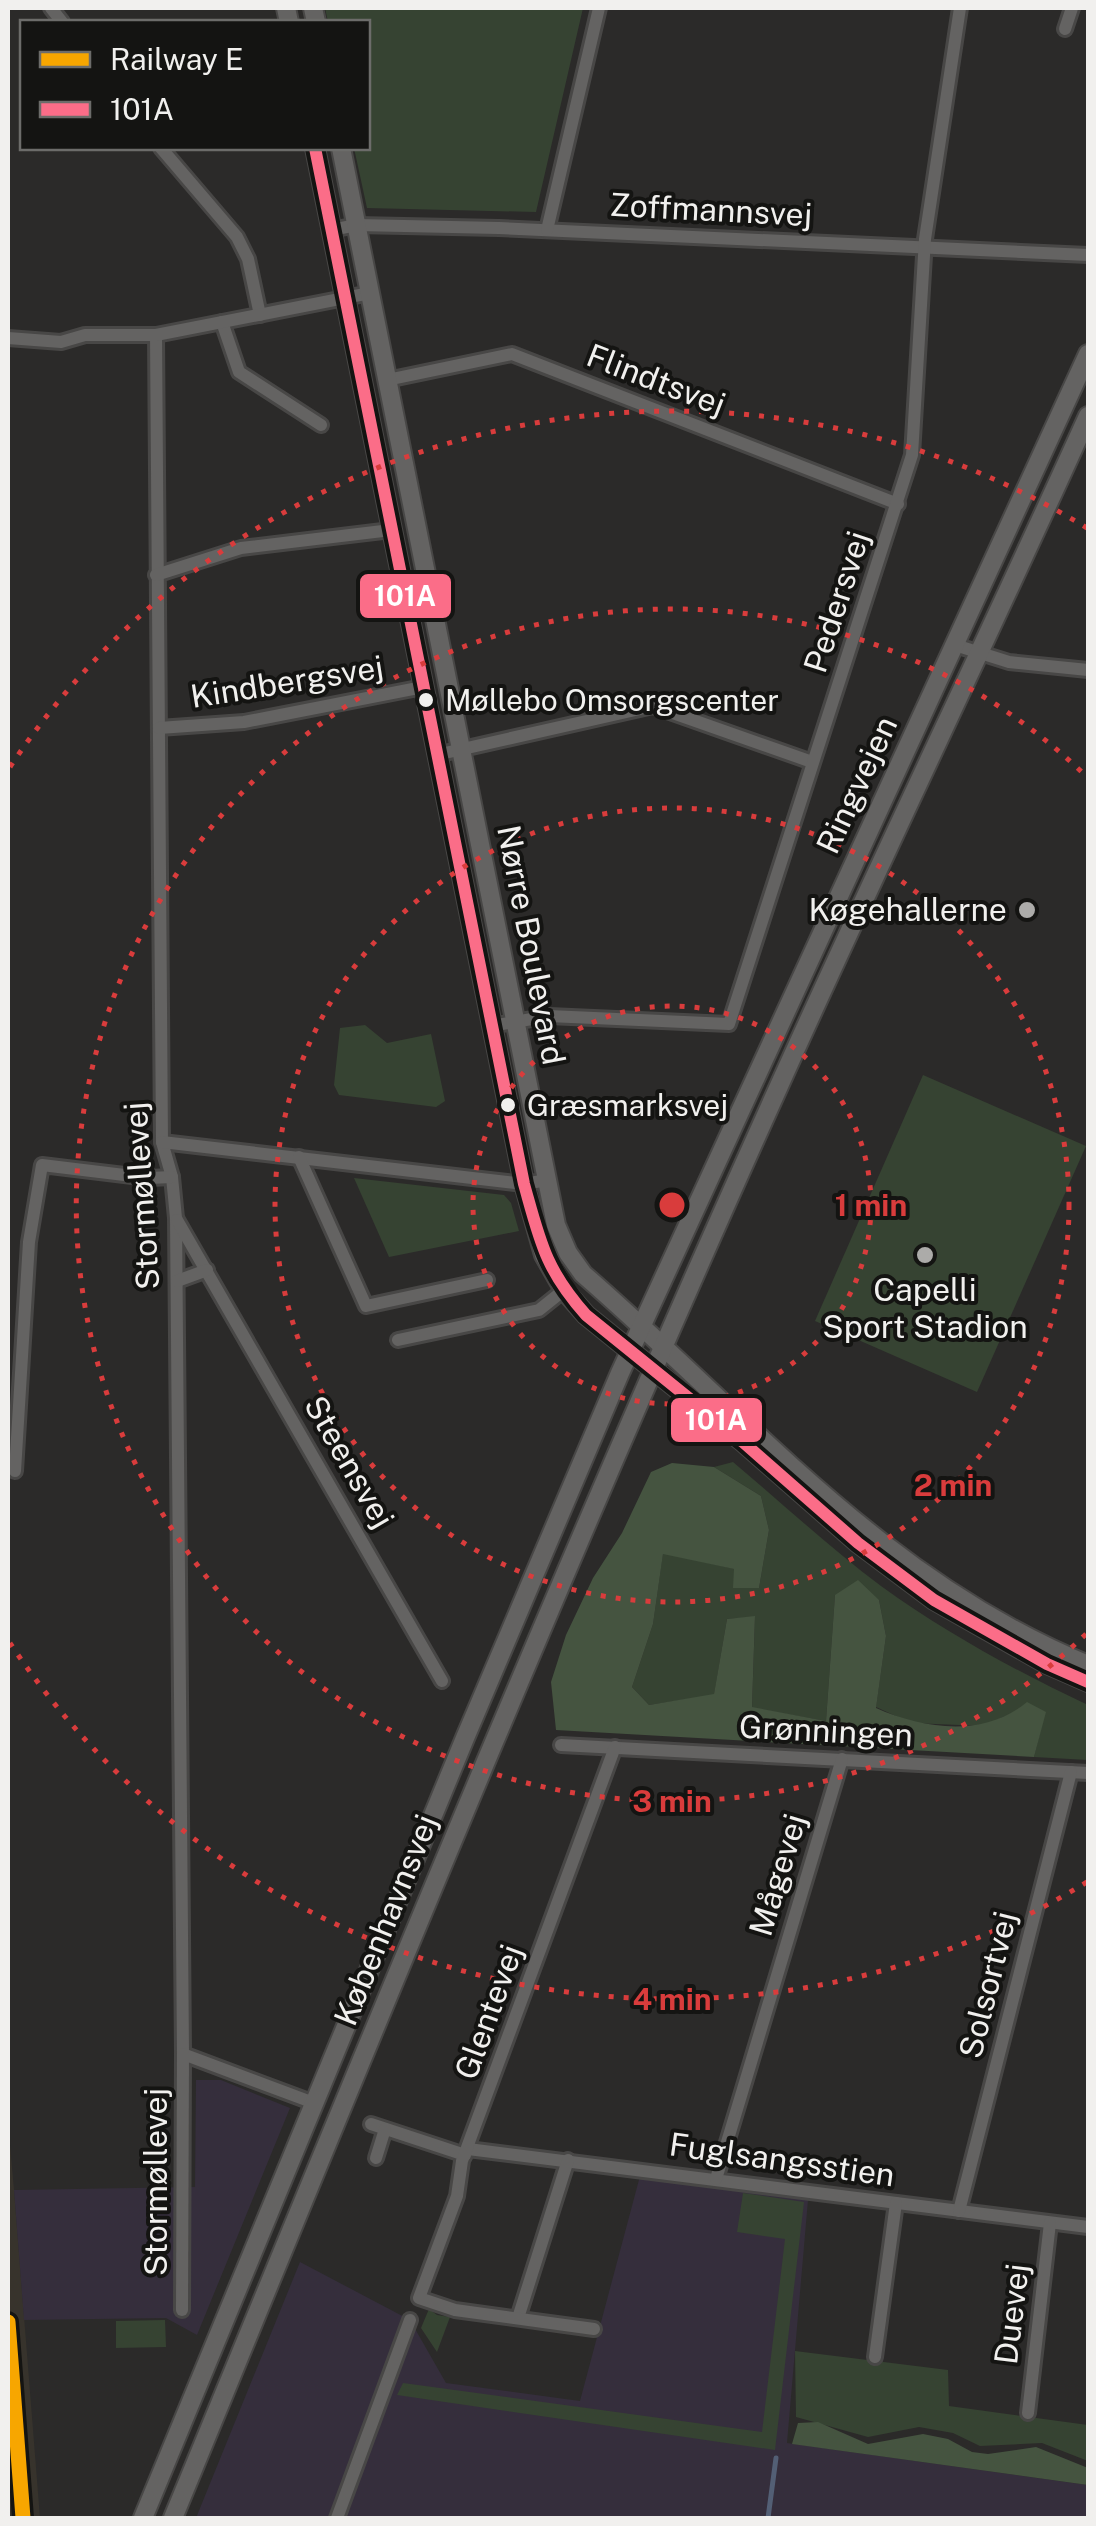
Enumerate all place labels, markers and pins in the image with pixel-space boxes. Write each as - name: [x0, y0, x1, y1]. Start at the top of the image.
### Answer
- place label: Møllebo Omsorgscenter: [445, 682, 779, 718]
- marker: Møllebo Omsorgscenter: [416, 690, 436, 710]
- place label: Køgehallerne: [808, 891, 1007, 928]
- marker: Køgehallerne: [1016, 899, 1038, 921]
- place label: Græsmarksvej: [527, 1087, 728, 1123]
- marker: Græsmarksvej: [498, 1095, 518, 1115]
- centre of rings: [654, 1187, 690, 1223]
- marker: Capelli Sport Stadion: [914, 1244, 936, 1266]
- place label: Capelli Sport Stadion: [822, 1271, 1028, 1345]

